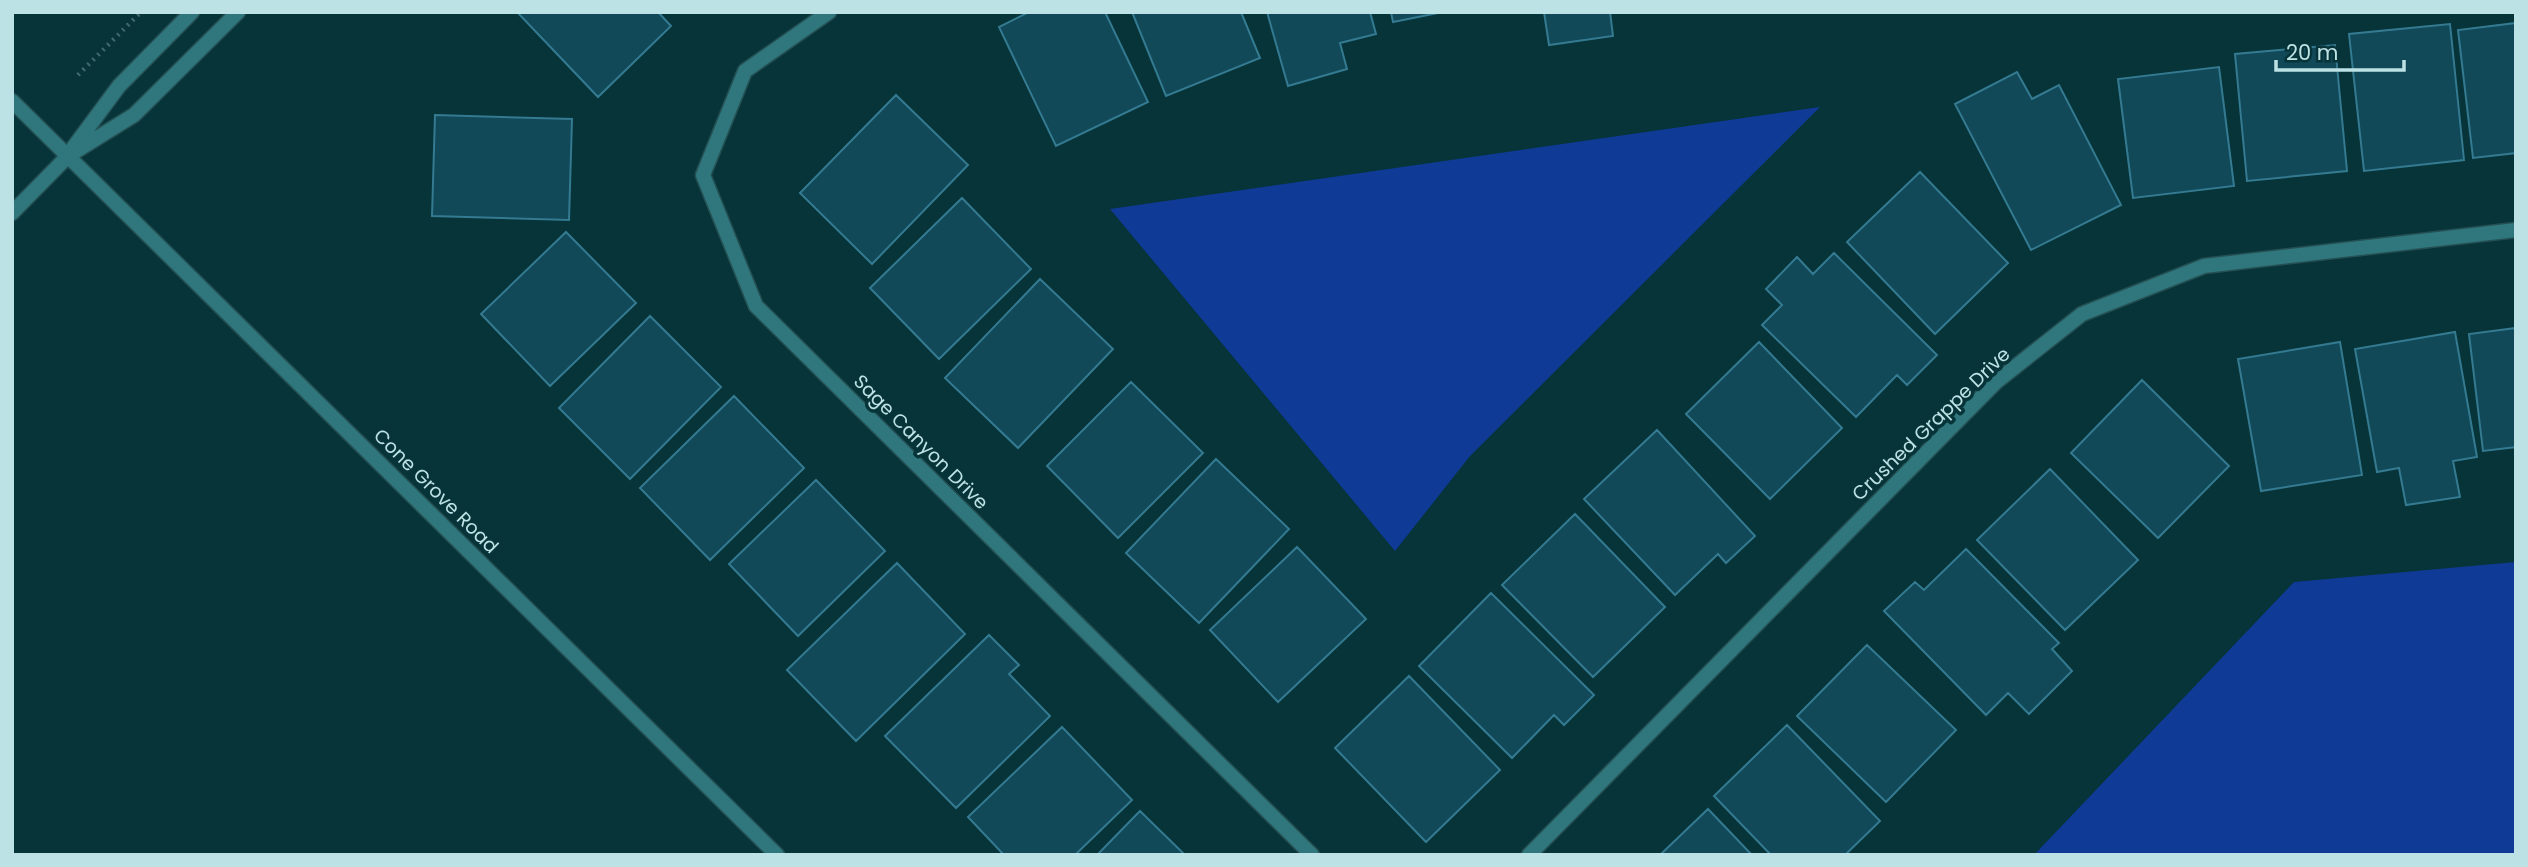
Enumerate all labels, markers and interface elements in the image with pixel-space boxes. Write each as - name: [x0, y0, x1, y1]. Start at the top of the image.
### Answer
- scale bar: [2276, 28, 2404, 72]
- text: 20 m: [2286, 38, 2339, 67]
- street label: Crushed Grappe Drive: [1846, 341, 2016, 507]
- street label: Sage Canyon Drive: [847, 368, 995, 516]
- street label: Cone Grove Road: [367, 422, 505, 560]

